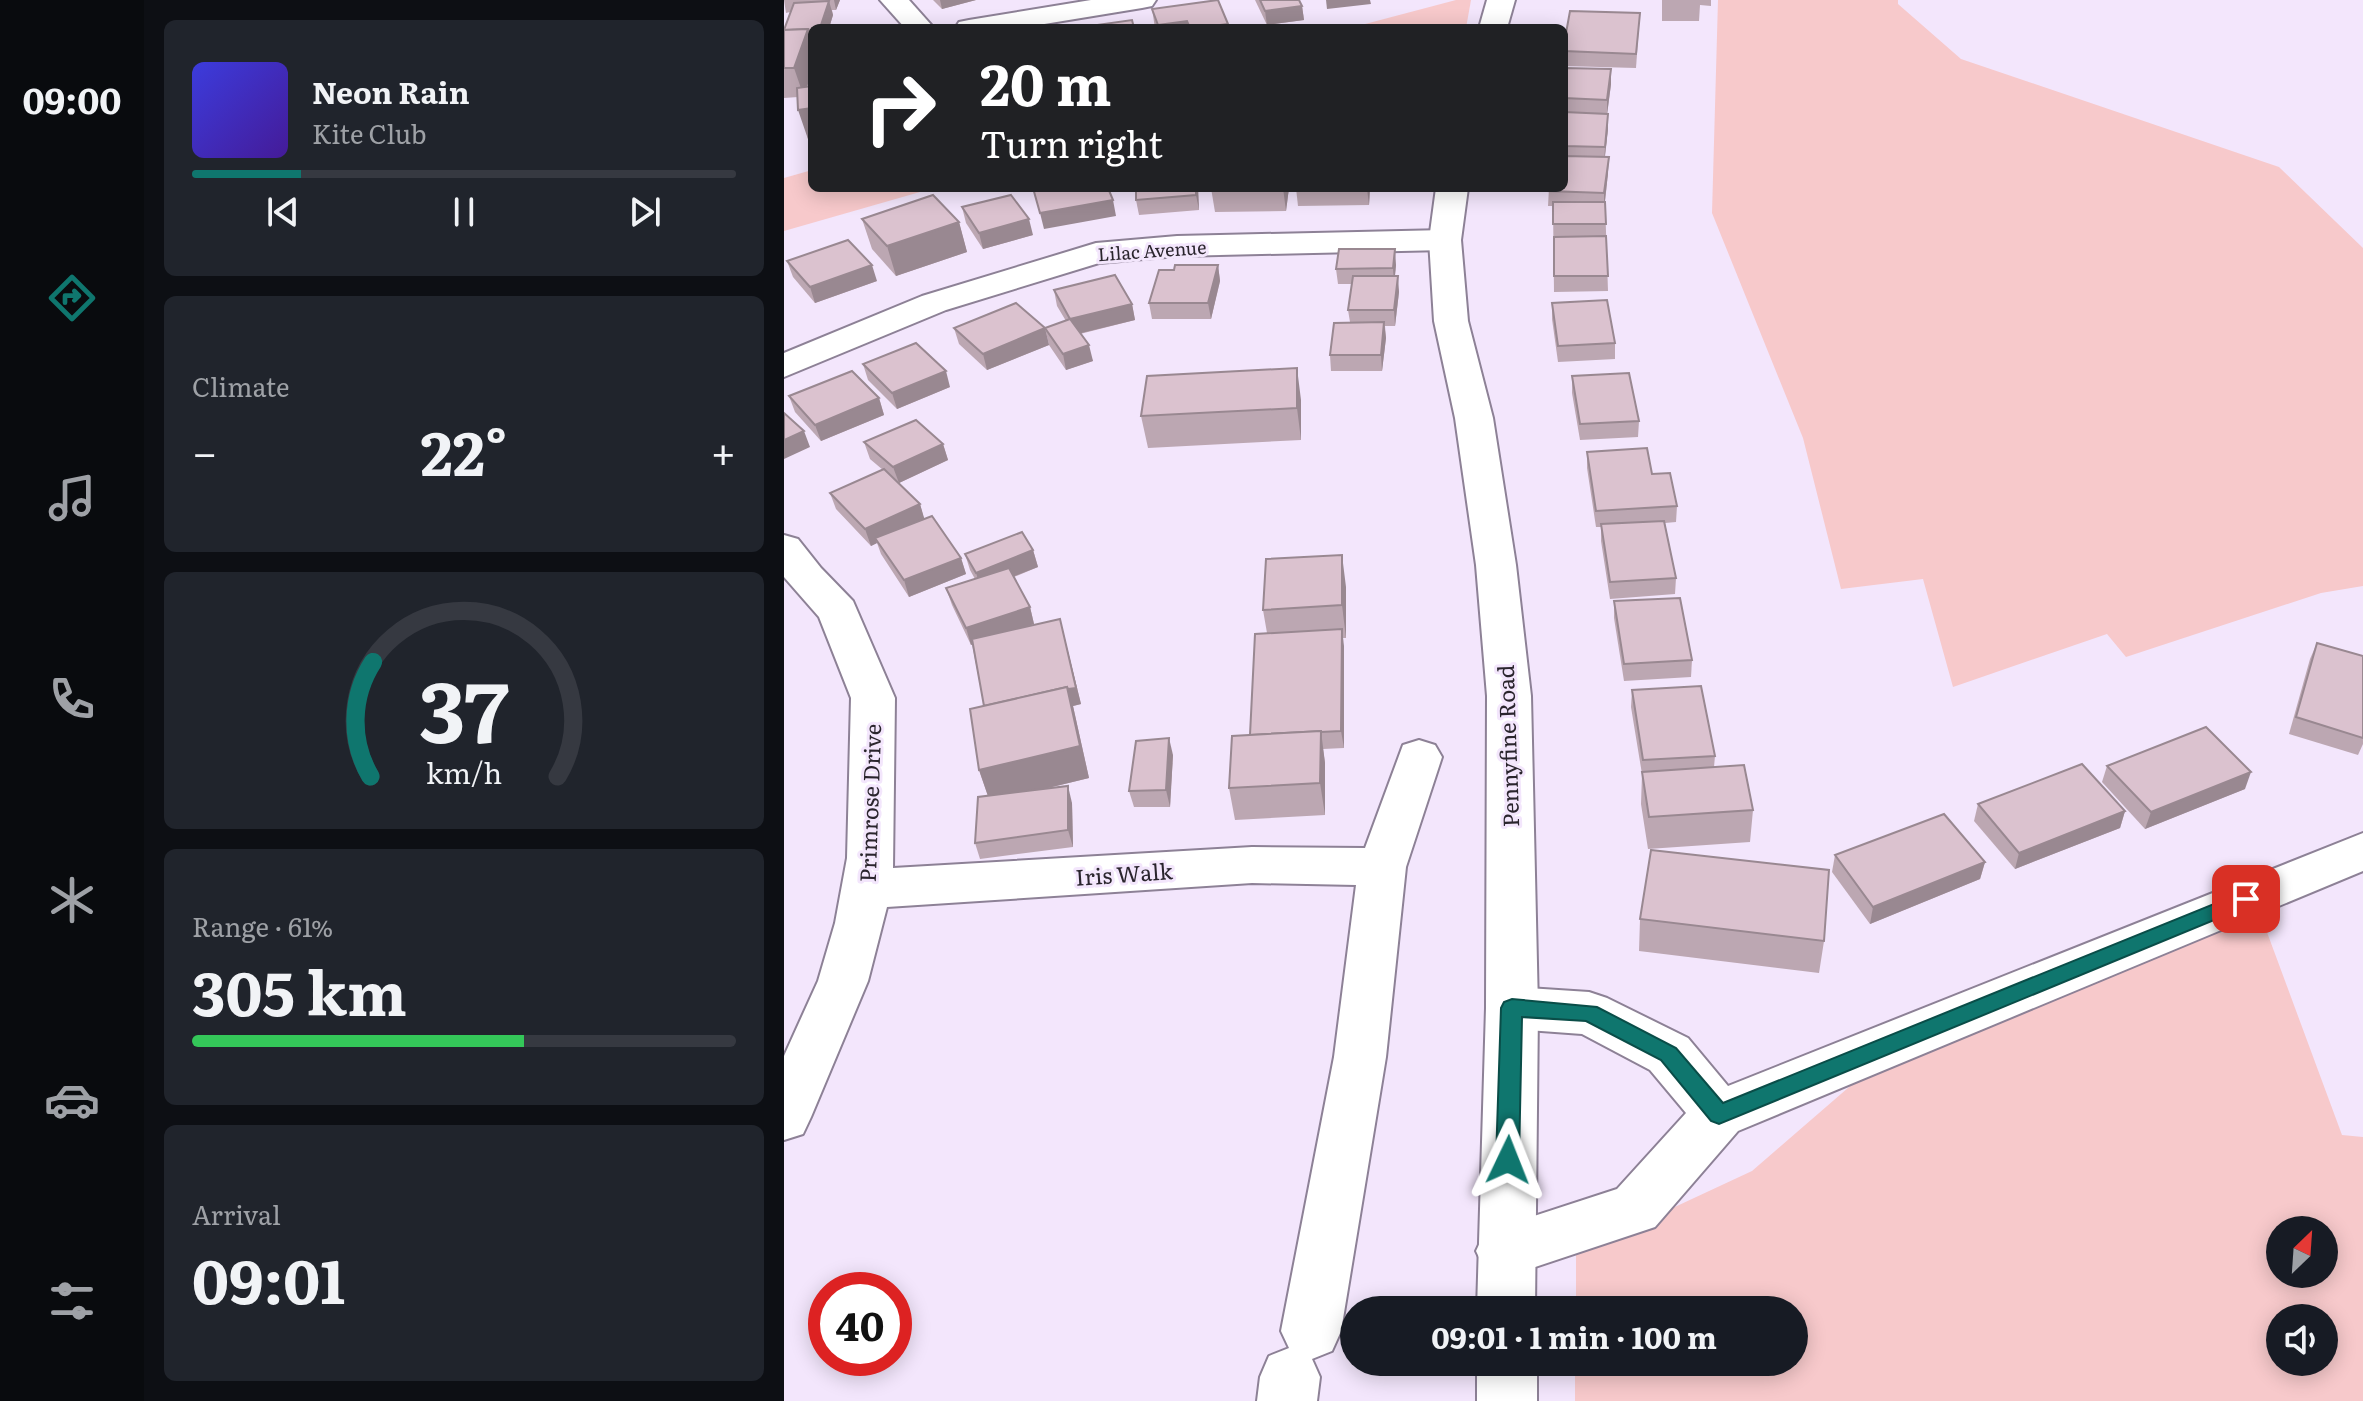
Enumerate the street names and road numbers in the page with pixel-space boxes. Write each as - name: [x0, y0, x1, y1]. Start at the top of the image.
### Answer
- street label: Lilac Avenue: [1097, 233, 1207, 267]
- street label: Pennyfine Road: [1488, 664, 1526, 828]
- street label: Primrose Drive: [850, 723, 888, 883]
- street label: Iris Walk: [1074, 853, 1174, 893]

